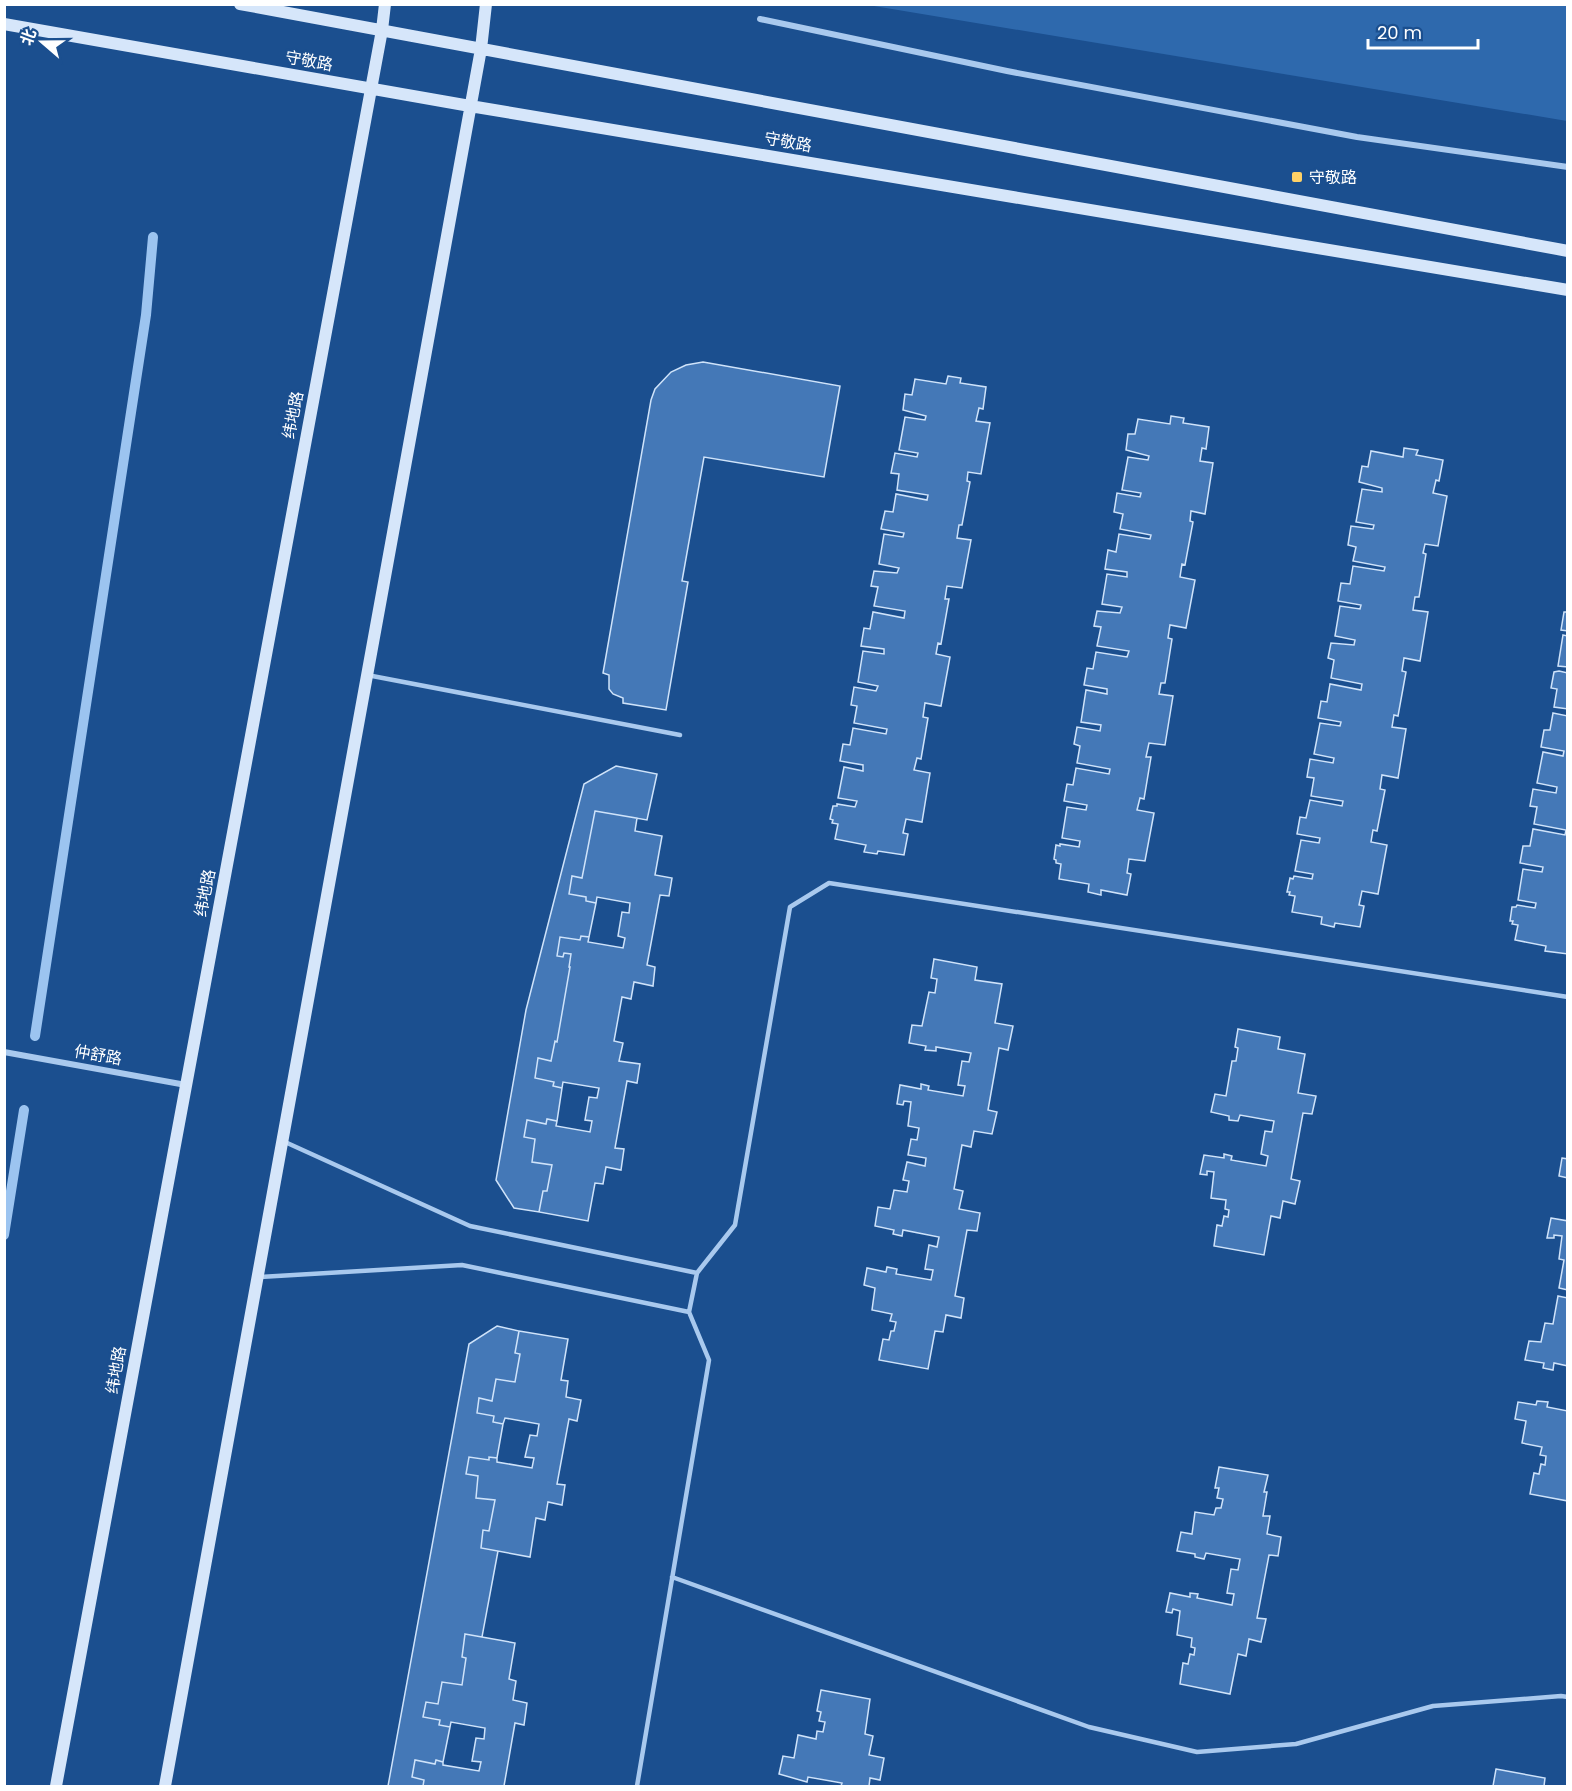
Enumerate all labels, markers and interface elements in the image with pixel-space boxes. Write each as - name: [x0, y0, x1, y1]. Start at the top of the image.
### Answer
- north arrow: [12, 12, 72, 72]
- scale bar: [1368, 12, 1478, 50]
- text: 20 m: [1377, 20, 1422, 45]
- text: 北: [15, 26, 42, 48]
- street label: 守敬路: [283, 46, 335, 76]
- street label: 守敬路: [762, 127, 814, 157]
- place label: 守敬路: [1309, 166, 1357, 189]
- marker: 守敬路: [1290, 170, 1304, 184]
- street label: 纬地路: [277, 389, 309, 441]
- street label: 纬地路: [189, 867, 221, 919]
- street label: 仲舒路: [72, 1040, 124, 1070]
- street label: 纬地路: [101, 1344, 131, 1396]

